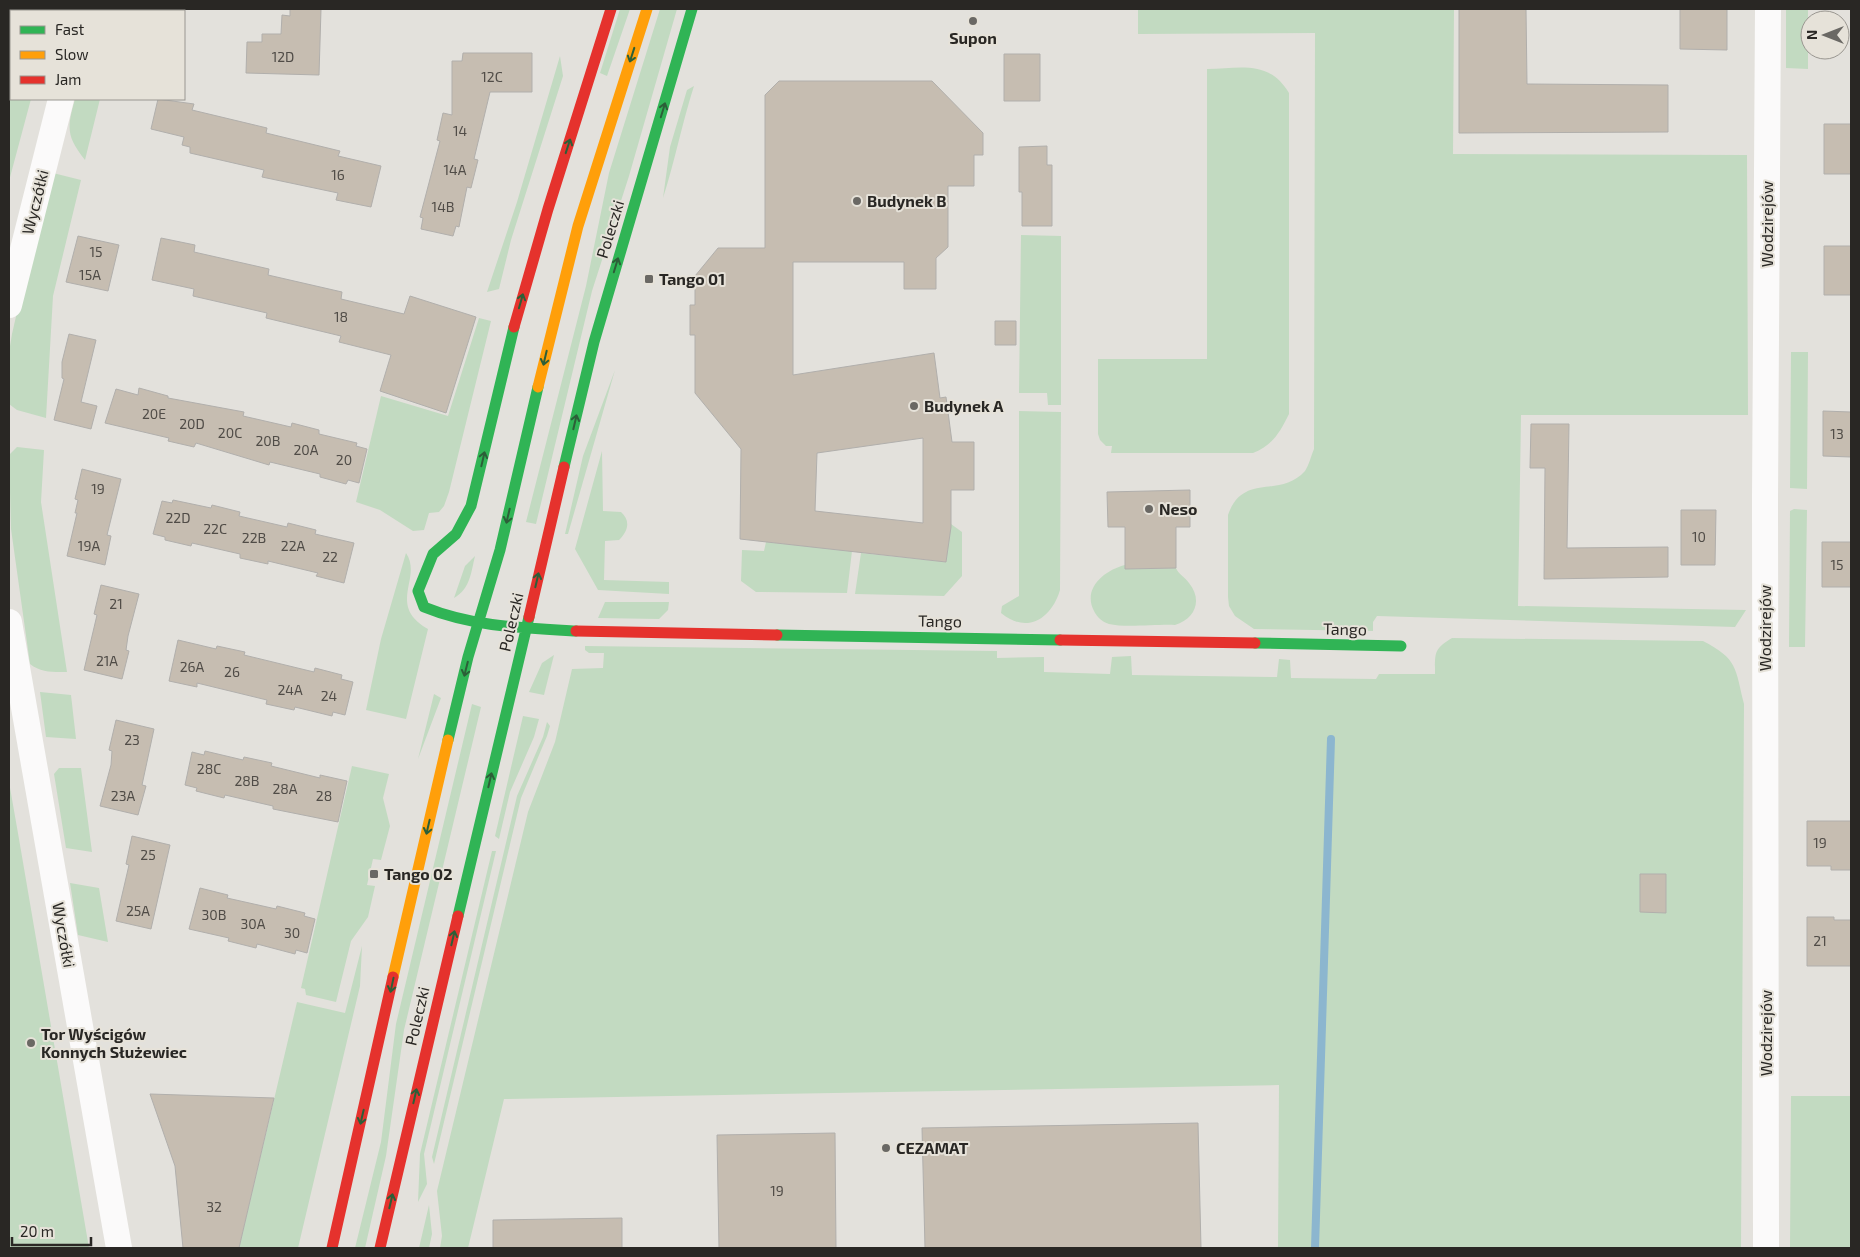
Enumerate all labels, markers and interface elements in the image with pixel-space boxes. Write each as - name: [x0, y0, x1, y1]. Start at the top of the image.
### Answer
- legend: [10, 10, 185, 100]
- north arrow: [1800, 10, 1850, 60]
- marker: Supon: [967, 15, 979, 27]
- text: Fast: [55, 20, 85, 38]
- place label: Supon: [949, 28, 997, 47]
- text: N: [1803, 30, 1820, 40]
- text: Slow: [55, 45, 89, 63]
- one-way arrow: [627, 47, 636, 62]
- house number: 12D: [272, 48, 294, 65]
- house number: 12C: [481, 68, 503, 85]
- text: Jam: [55, 70, 81, 88]
- one-way arrow: [658, 102, 668, 118]
- house number: 14: [453, 122, 467, 139]
- one-way arrow: [564, 138, 574, 154]
- house number: 14A: [444, 161, 467, 178]
- house number: 16: [331, 166, 345, 183]
- street label: Wyczółki: [17, 168, 52, 236]
- street label: Wodzirejów: [1757, 181, 1777, 267]
- place label: Budynek B: [867, 191, 947, 211]
- marker: Budynek B: [851, 195, 863, 207]
- street label: Poleczki: [592, 197, 627, 260]
- house number: 14B: [432, 198, 454, 215]
- house number: 15: [89, 243, 103, 260]
- one-way arrow: [611, 258, 621, 274]
- house number: 15A: [79, 266, 101, 283]
- place label: Tango 01: [659, 269, 725, 288]
- marker: Tango 01: [643, 273, 655, 285]
- one-way arrow: [517, 293, 527, 309]
- house number: 18: [334, 308, 348, 325]
- one-way arrow: [540, 349, 549, 365]
- place label: Budynek A: [924, 396, 1004, 416]
- marker: Budynek A: [908, 400, 920, 412]
- house number: 20E: [142, 405, 166, 422]
- house number: 20D: [179, 415, 205, 432]
- one-way arrow: [571, 415, 580, 431]
- house number: 20C: [218, 424, 242, 441]
- house number: 13: [1830, 425, 1844, 442]
- house number: 20B: [256, 432, 281, 449]
- house number: 20A: [293, 441, 319, 458]
- house number: 20: [336, 451, 352, 468]
- one-way arrow: [479, 451, 488, 467]
- house number: 19: [91, 480, 105, 497]
- place label: Neso: [1159, 499, 1198, 518]
- marker: Neso: [1143, 503, 1155, 515]
- one-way arrow: [503, 508, 512, 524]
- house number: 22D: [165, 509, 191, 526]
- house number: 22C: [203, 520, 227, 537]
- house number: 10: [1692, 528, 1706, 545]
- house number: 22B: [242, 529, 266, 546]
- house number: 19A: [78, 537, 100, 554]
- house number: 22A: [281, 537, 306, 554]
- house number: 22: [322, 548, 338, 565]
- house number: 15: [1830, 556, 1844, 573]
- one-way arrow: [533, 573, 542, 589]
- street label: Wodzirejów: [1755, 585, 1775, 671]
- street label: Poleczki: [495, 591, 527, 653]
- house number: 21: [109, 595, 123, 612]
- street label: Tango: [918, 611, 962, 630]
- street label: Tango: [1323, 619, 1367, 638]
- house number: 21A: [96, 652, 118, 669]
- house number: 26A: [180, 658, 205, 675]
- one-way arrow: [460, 660, 470, 676]
- house number: 26: [224, 663, 240, 680]
- house number: 24A: [277, 681, 303, 698]
- house number: 24: [321, 687, 337, 704]
- house number: 23: [124, 731, 140, 748]
- house number: 28C: [197, 760, 221, 777]
- house number: 28B: [234, 772, 260, 789]
- one-way arrow: [486, 773, 495, 789]
- house number: 28A: [272, 780, 298, 797]
- house number: 23A: [111, 787, 135, 804]
- house number: 28: [316, 787, 332, 804]
- one-way arrow: [423, 819, 432, 835]
- house number: 19: [1813, 834, 1827, 851]
- house number: 25: [140, 846, 156, 863]
- place label: Tango 02: [384, 864, 452, 883]
- marker: Tango 02: [368, 868, 380, 880]
- street label: Wyczółki: [49, 901, 80, 969]
- house number: 25A: [126, 902, 150, 919]
- house number: 30B: [202, 906, 226, 923]
- house number: 30A: [241, 915, 266, 932]
- house number: 30: [284, 924, 300, 941]
- one-way arrow: [448, 931, 458, 947]
- house number: 21: [1813, 932, 1827, 949]
- one-way arrow: [387, 977, 396, 993]
- street label: Poleczki: [401, 985, 433, 1047]
- street label: Wodzirejów: [1756, 990, 1776, 1076]
- place label: Tor Wyścigów Konnych Służewiec: [41, 1024, 187, 1062]
- marker: Tor Wyścigów Konnych Służewiec: [25, 1037, 37, 1049]
- one-way arrow: [411, 1089, 420, 1105]
- one-way arrow: [357, 1108, 366, 1124]
- place label: CEZAMAT: [896, 1138, 969, 1157]
- marker: CEZAMAT: [880, 1142, 892, 1154]
- house number: 19: [770, 1182, 784, 1199]
- one-way arrow: [387, 1193, 396, 1209]
- house number: 32: [206, 1198, 222, 1215]
- scale bar: [12, 1214, 91, 1246]
- text: 20 m: [20, 1222, 54, 1240]

